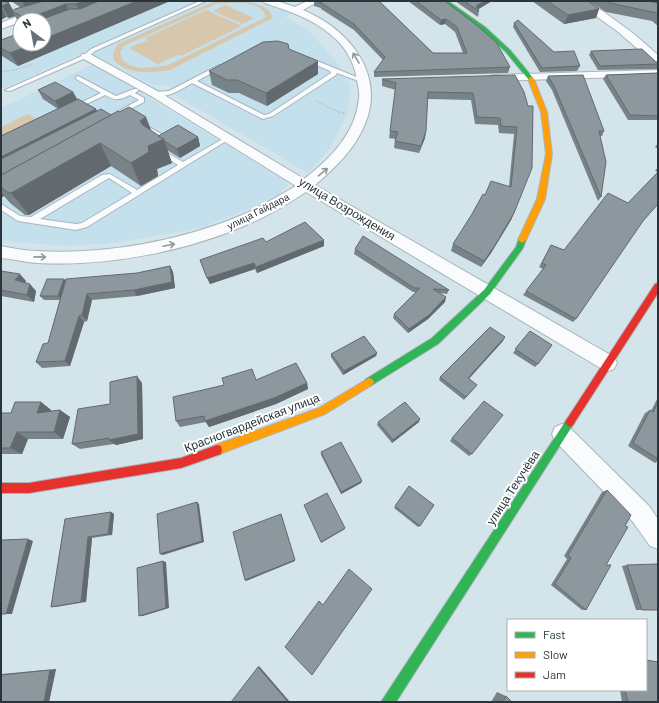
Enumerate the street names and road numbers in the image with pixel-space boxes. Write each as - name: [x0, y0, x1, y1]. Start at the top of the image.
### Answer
- street label: улица Возрождения: [296, 174, 398, 243]
- street label: улица Гайдара: [225, 190, 291, 232]
- street label: Красногвардейская улица: [182, 390, 322, 455]
- street label: улица Текучёва: [483, 447, 542, 528]

